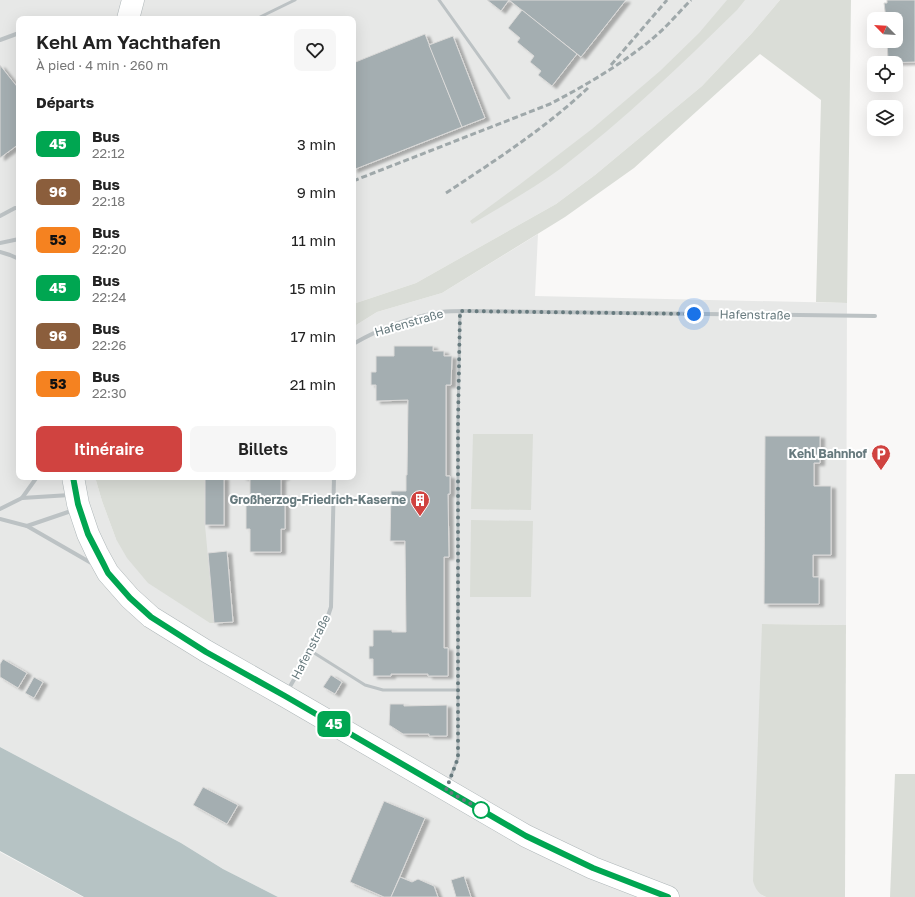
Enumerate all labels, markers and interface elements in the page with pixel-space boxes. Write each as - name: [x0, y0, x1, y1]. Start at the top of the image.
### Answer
- north arrow: [867, 12, 903, 48]
- map controls: [867, 12, 903, 136]
- button: heart: [294, 29, 336, 71]
- text: Kehl Am Yachthafen: [36, 30, 221, 53]
- button: locate: [867, 56, 903, 92]
- text: À pied · 4 min · 260 m: [36, 57, 168, 73]
- text: Départs: [36, 93, 94, 111]
- button: layers: [867, 100, 903, 136]
- text: Bus: [92, 127, 120, 145]
- text: 45: [49, 135, 67, 152]
- text: 3 min: [297, 135, 336, 153]
- text: 22:12: [92, 145, 125, 161]
- text: Bus: [92, 175, 120, 193]
- text: 96: [49, 183, 67, 200]
- text: 9 min: [297, 183, 336, 201]
- text: 22:18: [92, 193, 125, 209]
- text: Bus: [92, 223, 120, 241]
- text: 53: [49, 231, 67, 248]
- text: 11 min: [291, 231, 336, 249]
- text: 22:20: [92, 241, 127, 257]
- text: Bus: [92, 271, 120, 289]
- text: 45: [49, 279, 67, 296]
- text: 15 min: [290, 279, 336, 297]
- text: 22:24: [92, 289, 126, 305]
- your location: [684, 304, 704, 324]
- street label: Hafenstraße: [373, 306, 445, 340]
- street label: Hafenstraße: [719, 306, 791, 323]
- text: Bus: [92, 319, 120, 337]
- text: 96: [49, 327, 67, 344]
- text: 17 min: [291, 327, 336, 345]
- text: 22:26: [92, 337, 126, 353]
- text: Bus: [92, 367, 120, 385]
- text: 53: [49, 375, 67, 392]
- text: 21 min: [290, 375, 336, 393]
- text: 22:30: [92, 385, 127, 401]
- button: Itinéraire: [36, 426, 182, 472]
- button: Billets: [190, 426, 336, 472]
- parking icon: Kehl Bahnhof: [870, 443, 892, 471]
- place label: Kehl Bahnhof: [788, 446, 868, 461]
- building icon: Großherzog-Friedrich-Kaserne: [409, 489, 431, 517]
- place label: Großherzog-Friedrich-Kaserne: [229, 492, 406, 507]
- street label: Hafenstraße: [288, 612, 333, 682]
- line badge: 45: [316, 711, 352, 737]
- text: 45: [325, 715, 343, 732]
- unlabelled marker: [472, 801, 490, 819]

